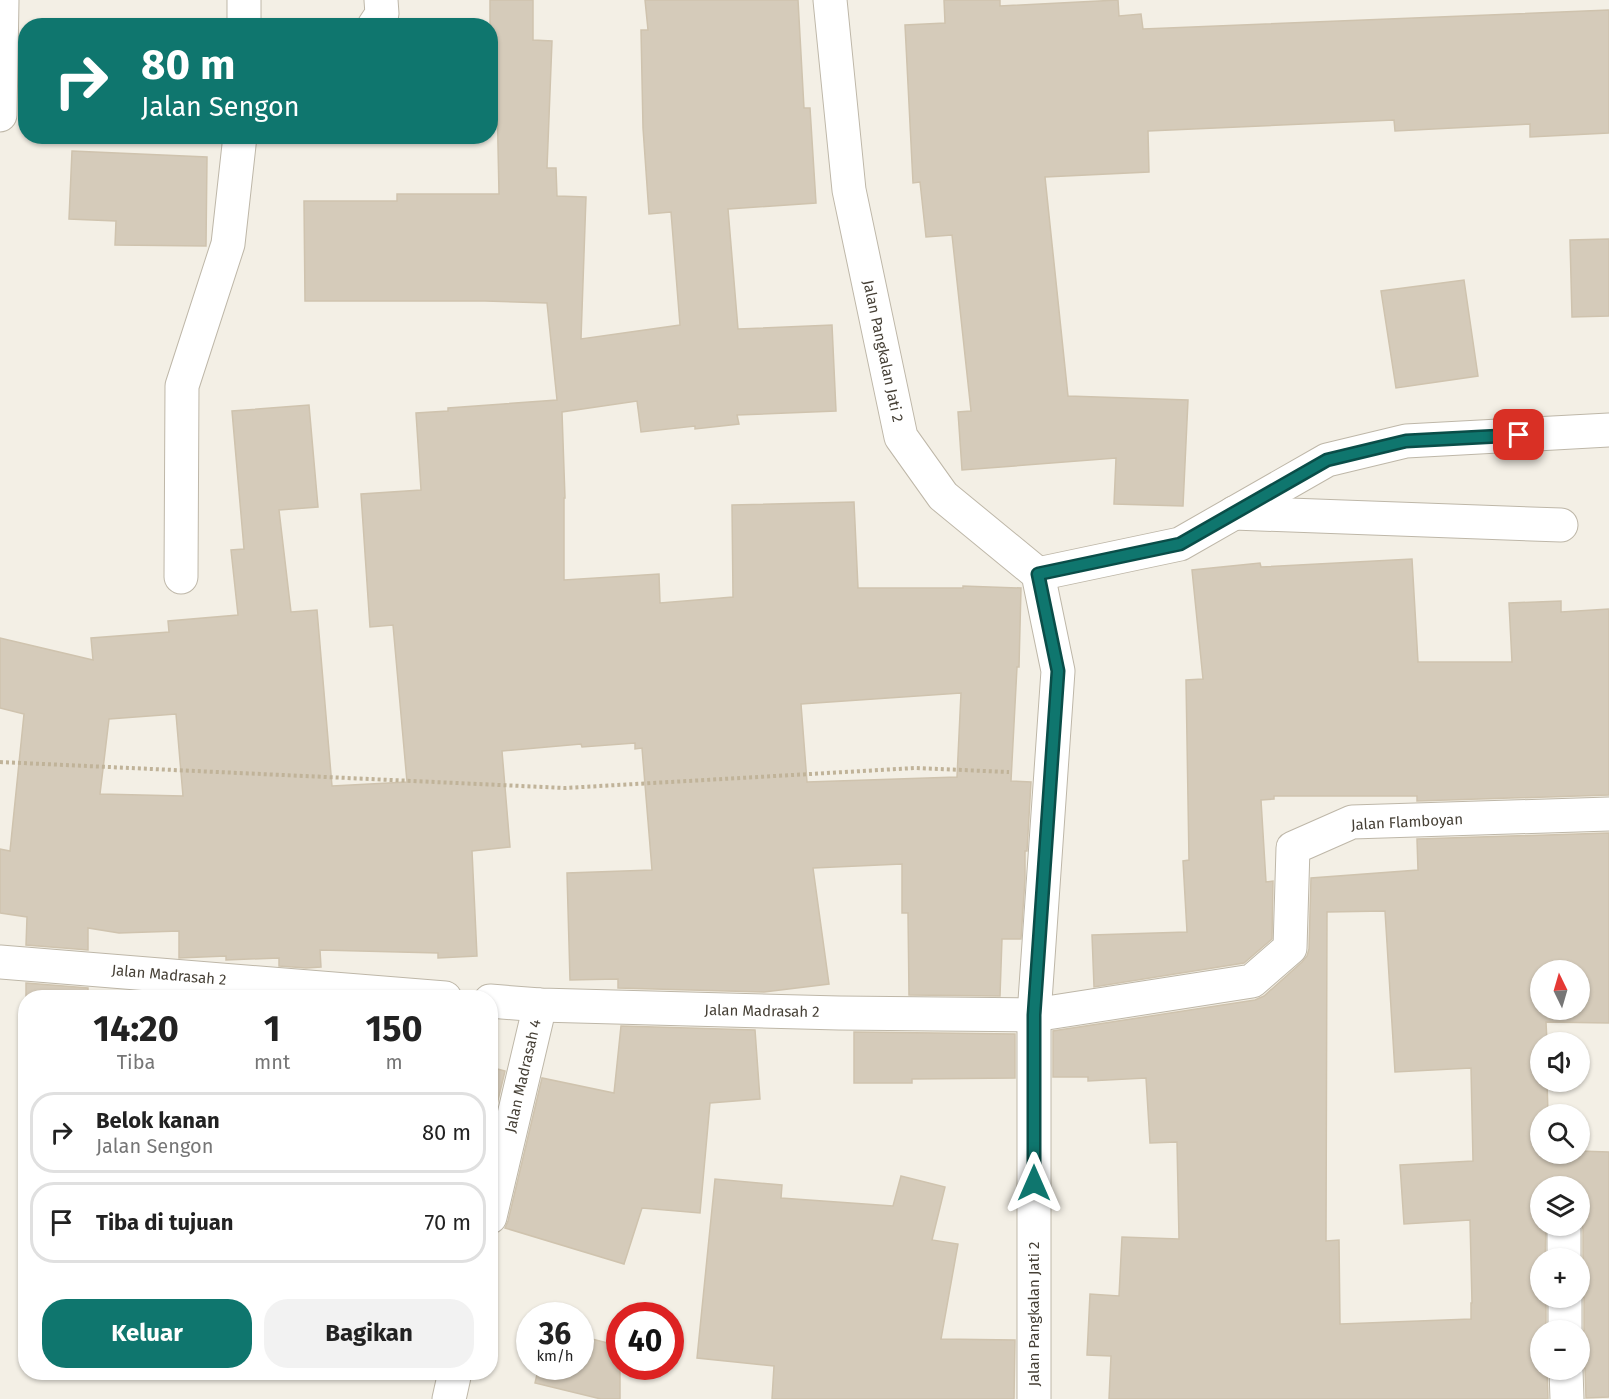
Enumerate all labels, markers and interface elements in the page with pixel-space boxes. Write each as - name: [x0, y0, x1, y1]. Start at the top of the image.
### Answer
- text: 80 m: [141, 40, 235, 90]
- icon: right: [42, 42, 120, 120]
- text: Jalan Sengon: [141, 91, 300, 123]
- street label: Jalan Pangkalan Jati 2: [859, 278, 907, 424]
- pin: [1493, 409, 1544, 460]
- icon: arrive: [1502, 418, 1535, 451]
- street label: Jalan Flamboyan: [1351, 810, 1463, 834]
- north arrow: [1530, 960, 1590, 1020]
- map controls: [1530, 960, 1590, 1380]
- street label: Jalan Madrasah 2: [111, 961, 227, 989]
- street label: Jalan Madrasah 2: [704, 1001, 820, 1021]
- text: 14:20: [93, 1007, 179, 1051]
- text: 1: [264, 1007, 280, 1051]
- text: 150: [366, 1007, 423, 1051]
- street label: Jalan Madrasah 4: [501, 1018, 545, 1134]
- button: sound: [1530, 1032, 1590, 1092]
- text: Tiba: [117, 1050, 155, 1074]
- text: mnt: [254, 1050, 290, 1074]
- text: m: [385, 1050, 403, 1074]
- button: search: [1530, 1104, 1590, 1164]
- text: Belok kanan: [96, 1107, 220, 1134]
- icon: right: [45, 1116, 78, 1149]
- text: 80 m: [422, 1119, 471, 1146]
- text: Jalan Sengon: [96, 1134, 213, 1158]
- position arrow: [1002, 1151, 1066, 1215]
- button: layers: [1530, 1176, 1590, 1236]
- icon: arrive: [45, 1206, 78, 1239]
- text: Tiba di tujuan: [96, 1209, 233, 1236]
- text: 70 m: [425, 1209, 471, 1236]
- street label: Jalan Pangkalan Jati 2: [1025, 1242, 1043, 1386]
- button: +: [1530, 1248, 1590, 1308]
- button: Keluar: [42, 1299, 252, 1368]
- button: Bagikan: [264, 1299, 474, 1368]
- speed limit sign: 40: [606, 1302, 684, 1380]
- text: 36: [539, 1316, 571, 1352]
- button: −: [1530, 1320, 1590, 1380]
- text: km/h: [536, 1347, 574, 1365]

